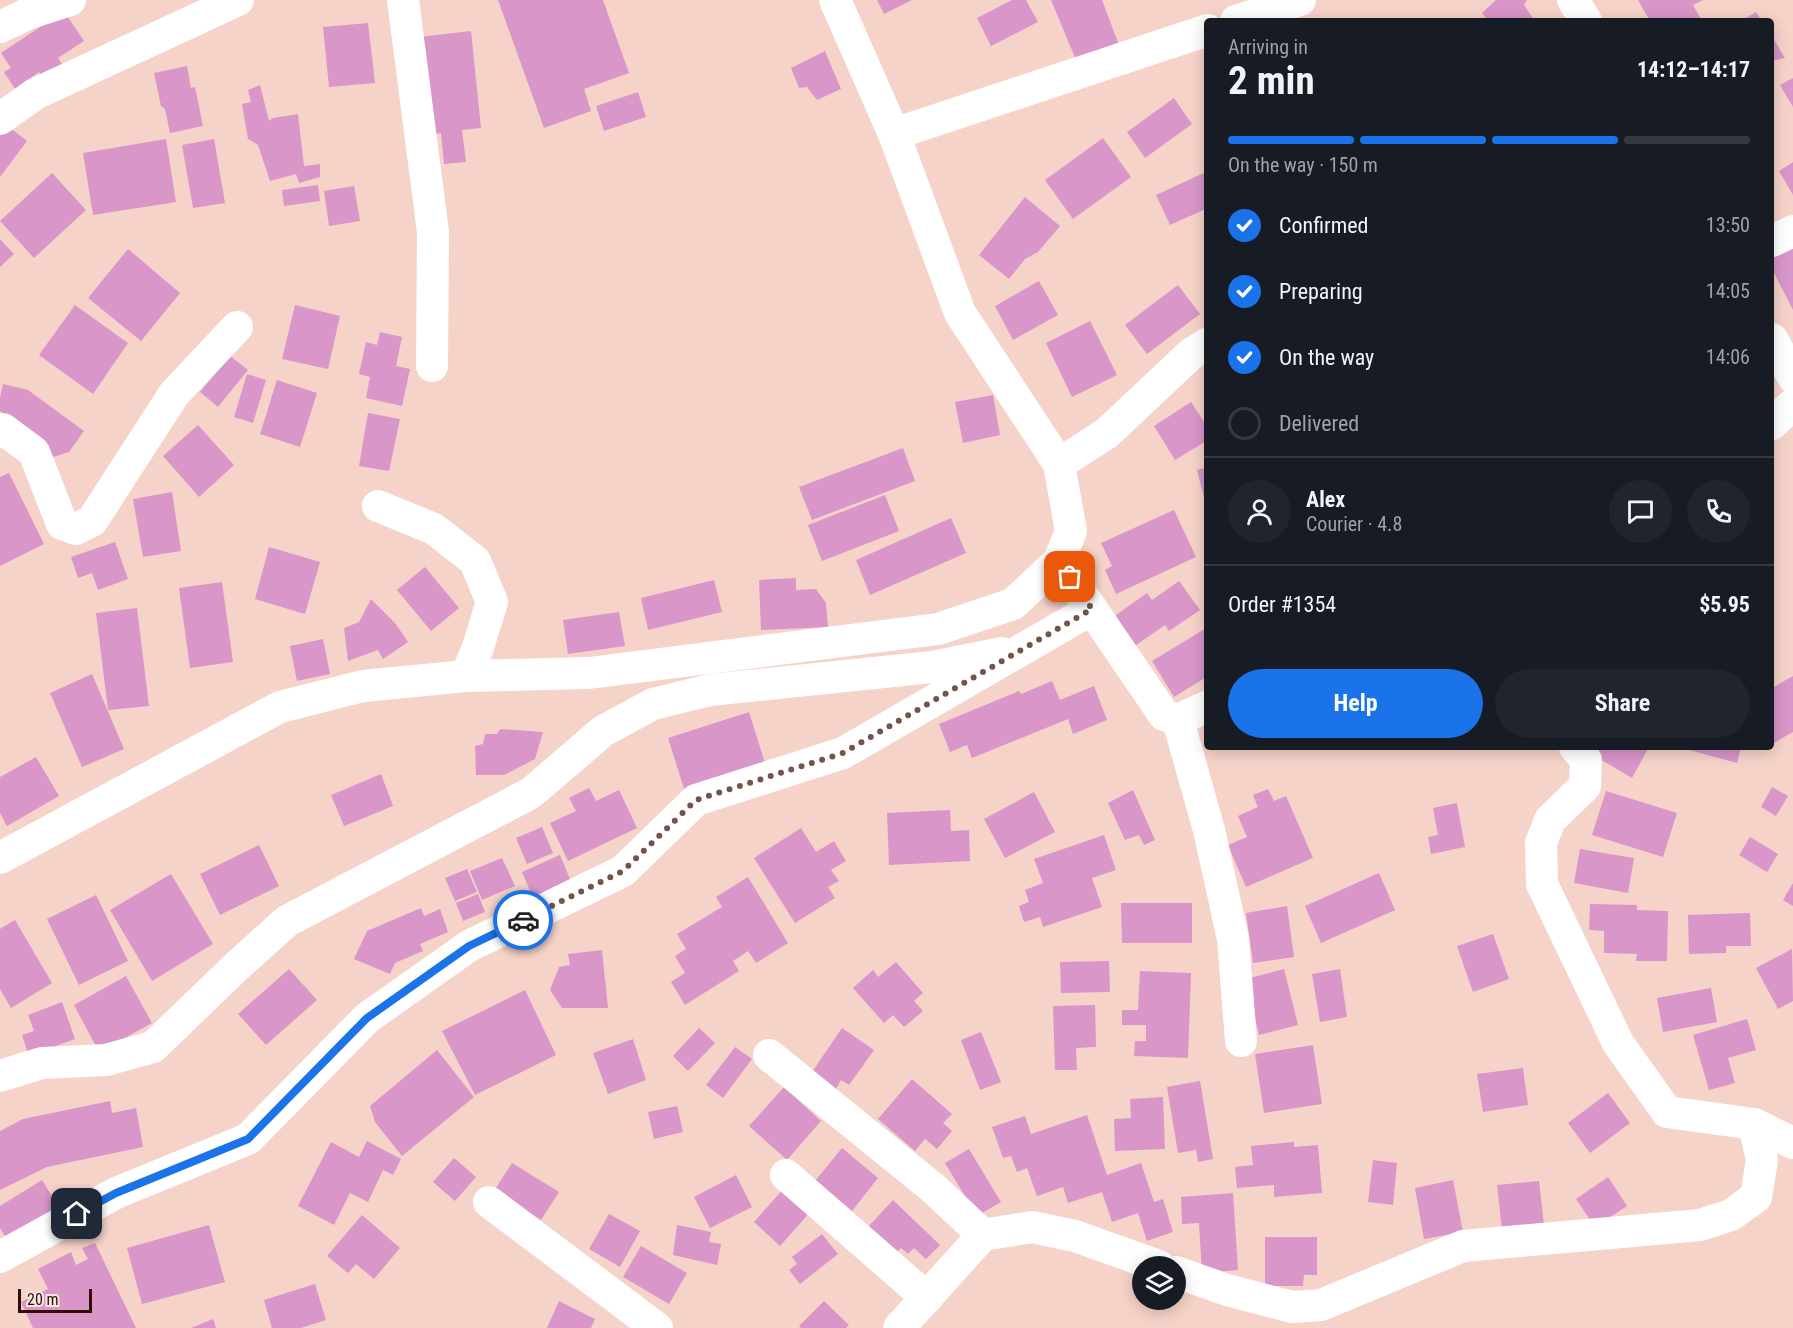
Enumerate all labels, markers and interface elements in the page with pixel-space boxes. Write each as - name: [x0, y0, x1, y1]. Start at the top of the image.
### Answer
- text: Arriving in: [1228, 35, 1308, 59]
- text: 14:12–14:17: [1637, 57, 1750, 82]
- text: 2 min: [1228, 58, 1315, 104]
- text: On the way · 150 m: [1228, 153, 1378, 177]
- icon: check: [1228, 209, 1261, 242]
- text: Confirmed: [1279, 213, 1368, 238]
- text: 13:50: [1706, 213, 1750, 237]
- icon: check: [1228, 275, 1261, 308]
- text: Preparing: [1279, 279, 1363, 304]
- text: 14:05: [1706, 279, 1750, 303]
- icon: check: [1228, 341, 1261, 374]
- text: On the way: [1279, 345, 1374, 370]
- text: 14:06: [1706, 345, 1750, 369]
- text: Delivered: [1279, 411, 1359, 436]
- button: person: [1228, 480, 1291, 543]
- button: chat: [1609, 480, 1672, 543]
- button: phone: [1687, 480, 1750, 543]
- text: Alex: [1306, 487, 1345, 512]
- text: Courier · 4.8: [1306, 512, 1402, 536]
- pin: [1044, 551, 1095, 602]
- icon: bag: [1053, 560, 1086, 593]
- text: Order #1354: [1228, 592, 1336, 617]
- text: $5.95: [1699, 592, 1750, 617]
- button: Help: [1228, 669, 1483, 738]
- button: Share: [1495, 669, 1750, 738]
- courier: [493, 890, 553, 950]
- icon: car: [507, 904, 540, 937]
- pin: [51, 1188, 102, 1239]
- icon: home: [60, 1197, 93, 1230]
- map controls: [1132, 1256, 1186, 1310]
- button: layers: [1132, 1256, 1186, 1310]
- scale bar: [18, 1286, 92, 1314]
- text: 20 m: [27, 1290, 59, 1309]

